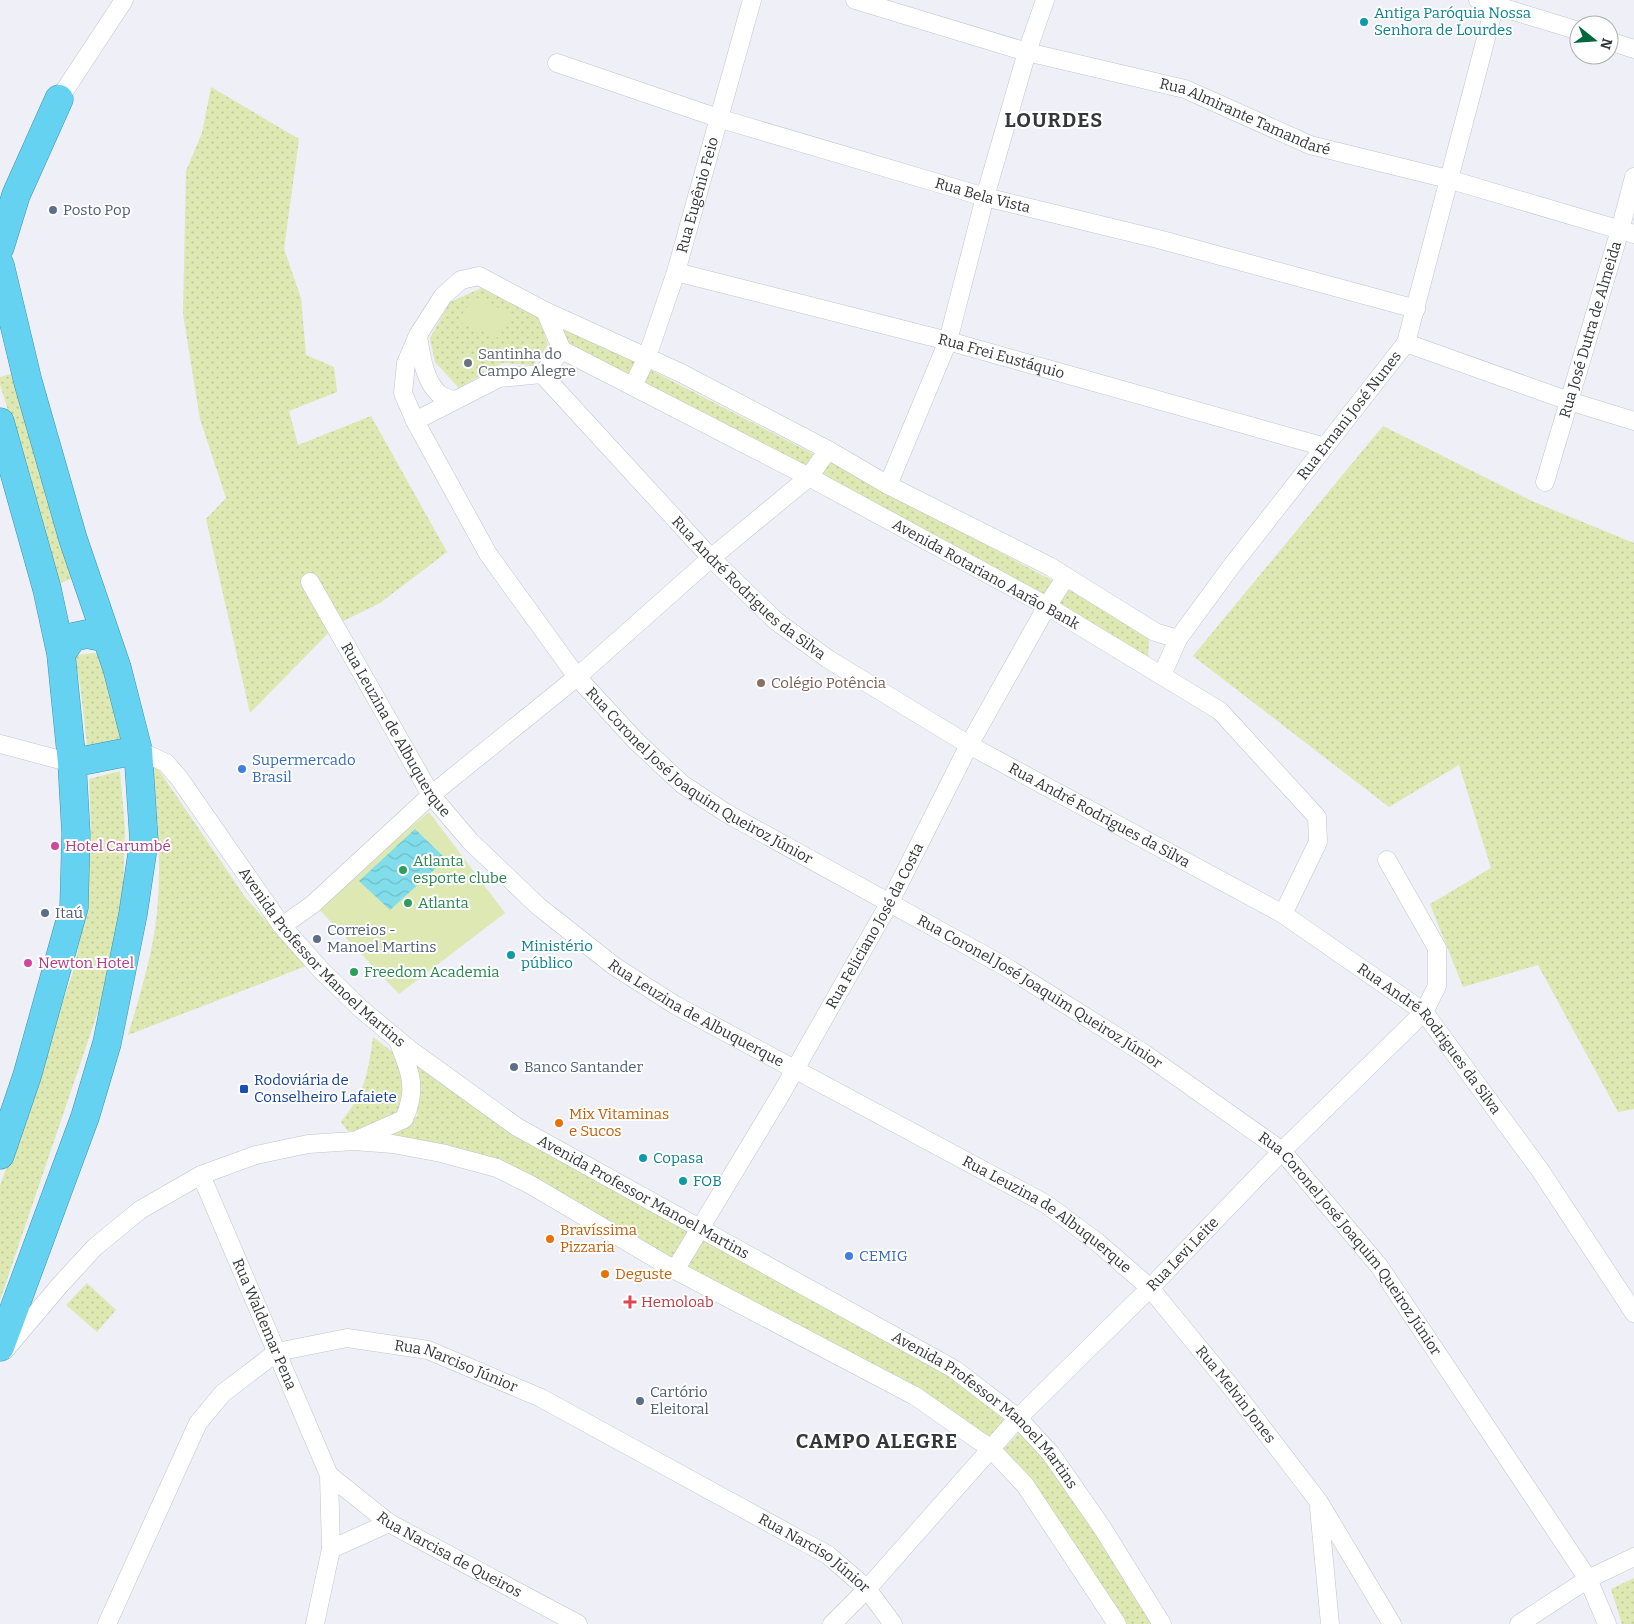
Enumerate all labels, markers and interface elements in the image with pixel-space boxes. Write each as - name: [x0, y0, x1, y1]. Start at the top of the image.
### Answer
- place label: Antiga Paróquia Nossa Senhora de Lourdes: [1374, 4, 1531, 39]
- north arrow: [1569, 15, 1619, 65]
- marker: Antiga Paróquia Nossa Senhora de Lourdes: [1358, 16, 1370, 28]
- text: N: [1596, 36, 1616, 51]
- street label: Rua Almirante Tamandaré: [1158, 74, 1332, 159]
- district label: LOURDES: [1005, 108, 1103, 132]
- street label: Rua Eugênio Feio: [673, 135, 722, 255]
- street label: Rua Bela Vista: [933, 174, 1032, 217]
- place label: Posto Pop: [63, 201, 131, 219]
- marker: Posto Pop: [47, 204, 59, 216]
- street label: Rua José Dutra de Almeida: [1556, 239, 1625, 420]
- street label: Rua Frei Eustáquio: [936, 330, 1067, 382]
- place label: Santinha do Campo Alegre: [478, 345, 576, 380]
- street label: Rua Ernani José Nunes: [1293, 348, 1405, 483]
- marker: Santinha do Campo Alegre: [462, 357, 474, 369]
- street label: Rua André Rodrigues da Silva: [668, 512, 829, 663]
- street label: Avenida Rotariano Aarão Bank: [889, 515, 1083, 633]
- street label: Rua Leuzina de Albuquerque: [337, 639, 455, 821]
- place label: Colégio Potência: [771, 674, 886, 692]
- marker: Colégio Potência: [755, 677, 767, 689]
- street label: Rua Coronel José Joaquim Queiroz Júnior: [582, 684, 816, 868]
- place label: Supermercado Brasil: [252, 751, 356, 786]
- street label: Rua André Rodrigues da Silva: [1006, 759, 1193, 871]
- marker: Supermercado Brasil: [236, 763, 248, 775]
- place label: Hotel Carumbé: [65, 837, 171, 855]
- marker: Hotel Carumbé: [49, 840, 61, 852]
- street label: Rua Feliciano José da Costa: [822, 840, 927, 1012]
- place label: Atlanta esporte clube: [413, 852, 507, 887]
- street label: Avenida Professor Manoel Martins: [235, 864, 409, 1051]
- marker: Atlanta esporte clube: [397, 864, 409, 876]
- place label: Atlanta: [418, 894, 469, 912]
- marker: Atlanta: [402, 897, 414, 909]
- place label: Itaú: [55, 904, 83, 922]
- marker: Itaú: [39, 907, 51, 919]
- street label: Rua Coronel José Joaquim Queiroz Júnior: [914, 911, 1166, 1073]
- place label: Correios - Manoel Martins: [327, 921, 436, 956]
- marker: Correios - Manoel Martins: [311, 933, 323, 945]
- place label: Ministério público: [521, 937, 593, 972]
- marker: Ministério público: [505, 949, 517, 961]
- place label: Newton Hotel: [38, 954, 134, 972]
- street label: Rua Leuzina de Albuquerque: [604, 956, 787, 1071]
- marker: Newton Hotel: [22, 957, 34, 969]
- street label: Rua André Rodrigues da Silva: [1354, 960, 1505, 1118]
- place label: Freedom Academia: [364, 963, 500, 981]
- marker: Freedom Academia: [348, 966, 360, 978]
- place label: Banco Santander: [524, 1058, 644, 1076]
- marker: Banco Santander: [508, 1061, 520, 1073]
- place label: Rodoviária de Conselheiro Lafaiete: [254, 1071, 397, 1106]
- marker: Rodoviária de Conselheiro Lafaiete: [238, 1083, 250, 1095]
- place label: Mix Vitaminas e Sucos: [569, 1105, 669, 1140]
- marker: Mix Vitaminas e Sucos: [553, 1117, 565, 1129]
- street label: Rua Coronel José Joaquim Queiroz Júnior: [1255, 1128, 1445, 1359]
- street label: Avenida Professor Manoel Martins: [535, 1131, 752, 1263]
- place label: Copasa: [653, 1149, 703, 1167]
- marker: Copasa: [637, 1152, 649, 1164]
- street label: Rua Leuzina de Albuquerque: [959, 1152, 1135, 1277]
- place label: FOB: [693, 1172, 722, 1190]
- marker: FOB: [677, 1175, 689, 1187]
- street label: Rua Levi Leite: [1143, 1213, 1222, 1295]
- place label: Bravíssima Pizzaria: [560, 1221, 637, 1256]
- marker: Bravíssima Pizzaria: [544, 1233, 556, 1245]
- place label: CEMIG: [859, 1247, 908, 1265]
- marker: CEMIG: [843, 1250, 855, 1262]
- street label: Rua Waldemar Pena: [229, 1256, 300, 1392]
- place label: Deguste: [615, 1265, 672, 1283]
- marker: Deguste: [599, 1268, 611, 1280]
- place label: Hemoloab: [641, 1293, 714, 1311]
- marker: Hemoloab: [623, 1295, 637, 1309]
- street label: Avenida Professor Manoel Martins: [889, 1328, 1081, 1492]
- street label: Rua Narciso Júnior: [393, 1336, 521, 1396]
- street label: Rua Melvin Jones: [1192, 1342, 1280, 1447]
- place label: Cartório Eleitoral: [650, 1383, 709, 1418]
- marker: Cartório Eleitoral: [634, 1395, 646, 1407]
- district label: CAMPO ALEGRE: [796, 1429, 958, 1453]
- street label: Rua Narcisa de Queiros: [373, 1508, 525, 1601]
- street label: Rua Narciso Júnior: [755, 1510, 874, 1597]

